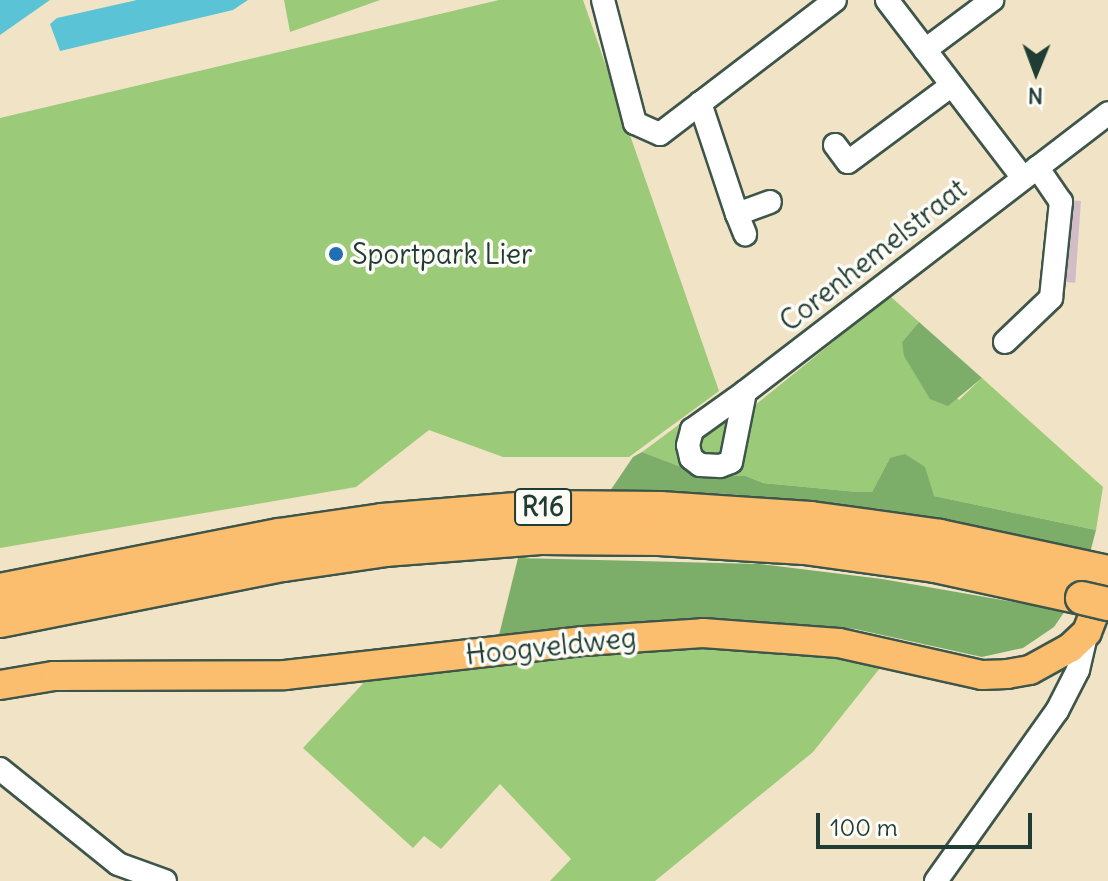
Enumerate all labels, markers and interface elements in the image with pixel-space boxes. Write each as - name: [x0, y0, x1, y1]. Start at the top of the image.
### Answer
- north arrow: [996, 32, 1076, 112]
- text: N: [1028, 82, 1043, 110]
- street label: Corenhemelstraat: [773, 172, 973, 338]
- place label: Sportpark Lier: [352, 237, 532, 271]
- marker: Sportpark Lier: [327, 245, 345, 263]
- road number: R16: [513, 485, 573, 529]
- street label: Hoogveldweg: [464, 620, 638, 672]
- scale bar: [820, 797, 1036, 847]
- text: 100 m: [830, 812, 898, 842]

